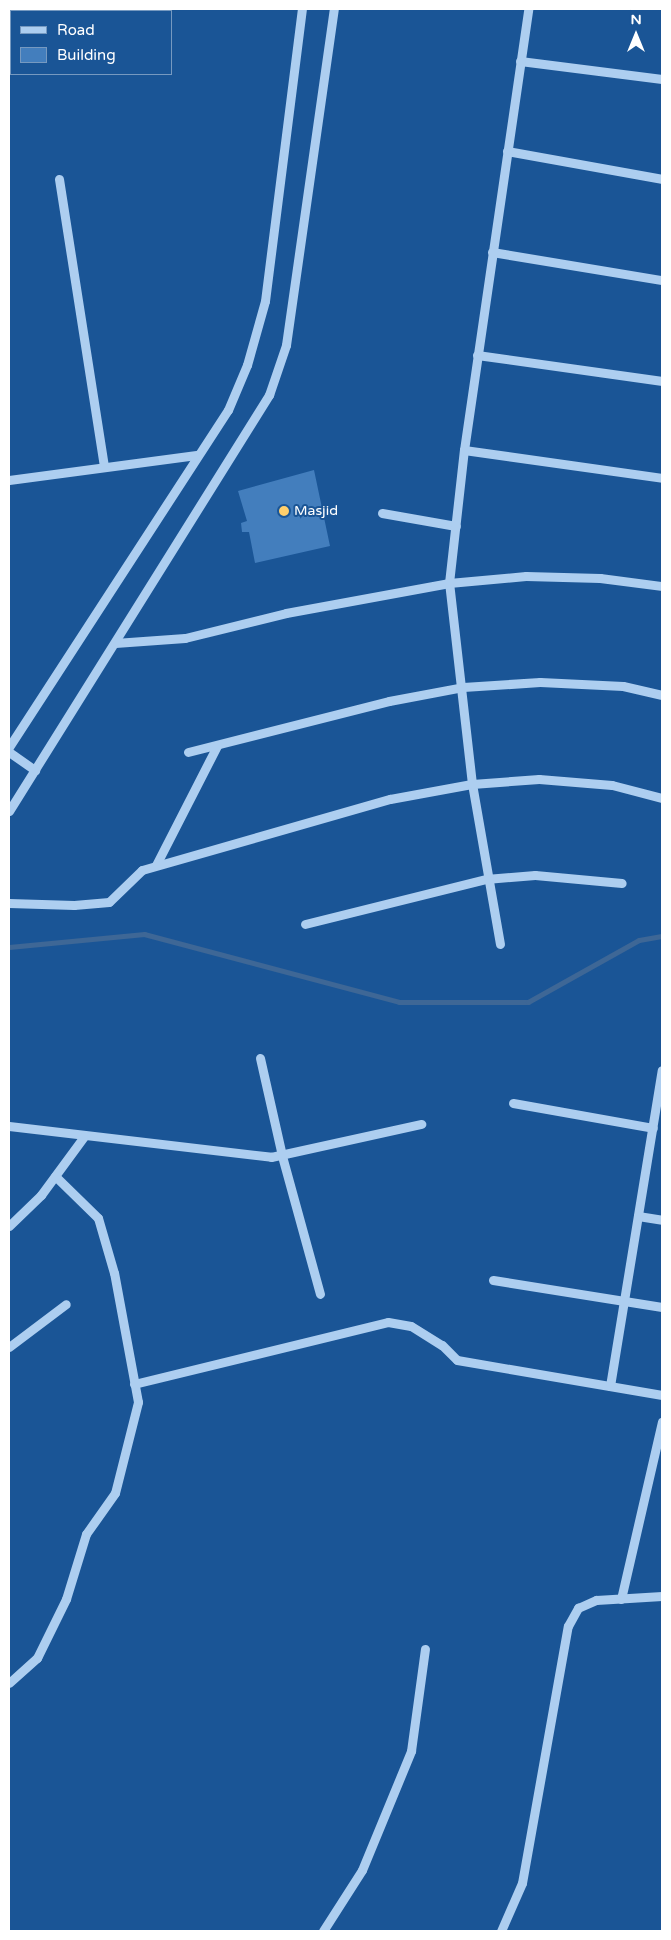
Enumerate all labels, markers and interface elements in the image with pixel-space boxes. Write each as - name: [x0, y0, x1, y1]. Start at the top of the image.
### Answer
- legend: [10, 10, 172, 75]
- north arrow: [611, 10, 661, 60]
- text: N: [630, 11, 642, 28]
- text: Road: [57, 21, 95, 39]
- text: Building: [57, 46, 116, 64]
- place label: Masjid: [294, 503, 338, 519]
- marker: Masjid: [278, 505, 290, 517]

